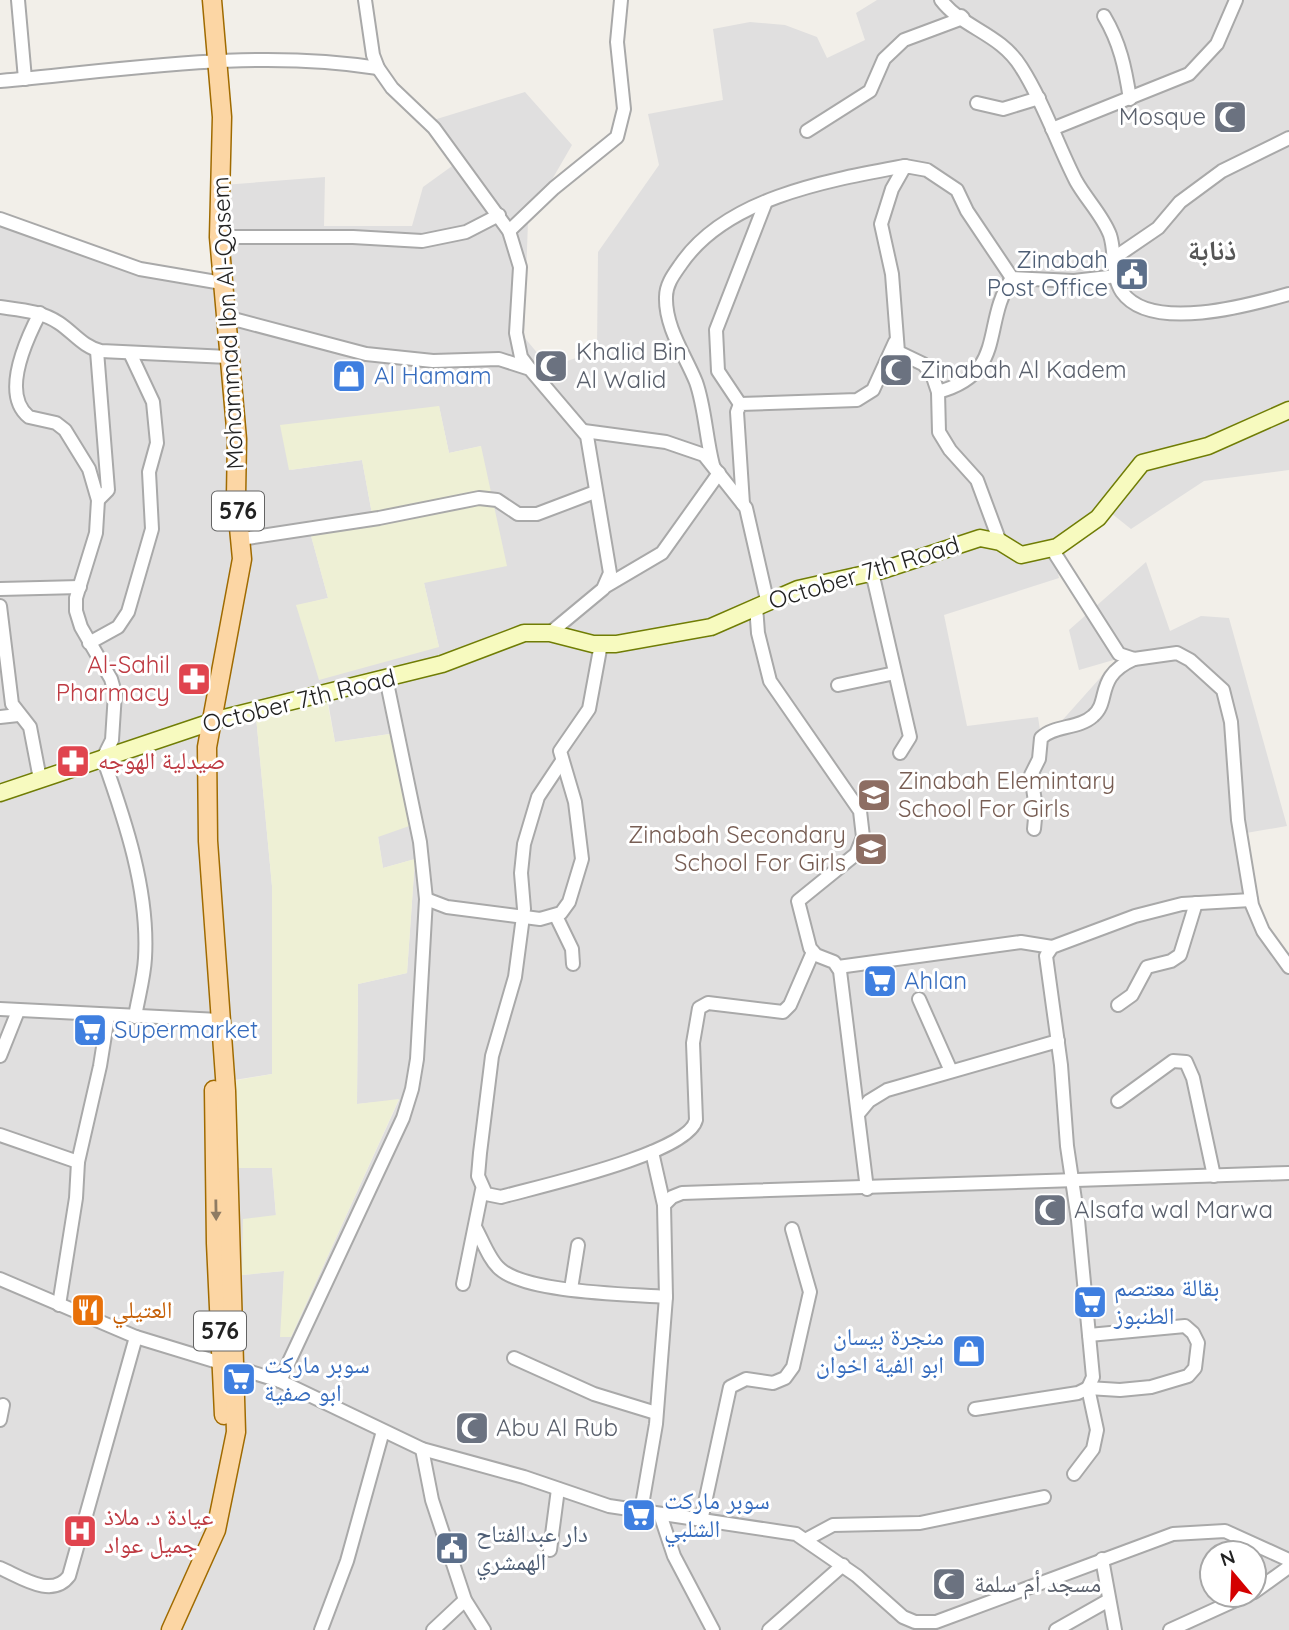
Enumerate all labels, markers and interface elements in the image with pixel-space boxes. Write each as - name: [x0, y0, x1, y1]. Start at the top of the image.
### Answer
- mosque icon: Mosque: [1211, 98, 1249, 136]
- place label: Mosque: [1119, 101, 1206, 131]
- street label: Mohammad Ibn Al-Qasem: [204, 176, 250, 470]
- district label: ذنابة: [1188, 232, 1236, 267]
- place label: Zinabah Post Office: [987, 244, 1108, 302]
- public building icon: Zinabah Post Office: [1113, 255, 1151, 293]
- place label: Khalid Bin Al Walid: [576, 336, 687, 394]
- mosque icon: Khalid Bin Al Walid: [532, 347, 570, 385]
- mosque icon: Zinabah Al Kadem: [877, 351, 915, 389]
- place label: Zinabah Al Kadem: [920, 354, 1127, 384]
- shop icon: Al Hamam: [330, 357, 368, 395]
- place label: Al Hamam: [374, 360, 492, 390]
- road number: 576: [212, 491, 264, 530]
- street label: October 7th Road: [765, 529, 963, 615]
- place label: Al-Sahil Pharmacy: [56, 649, 170, 707]
- pharmacy icon: Al-Sahil Pharmacy: [175, 660, 213, 698]
- street label: October 7th Road: [199, 662, 398, 738]
- pharmacy icon: صيدلية الهوجه: [54, 742, 92, 780]
- place label: صيدلية الهوجه: [98, 745, 225, 775]
- place label: Zinabah Elemintary School For Girls: [898, 765, 1115, 823]
- school or university icon: Zinabah Elemintary School For Girls: [855, 776, 893, 814]
- place label: Zinabah Secondary School For Girls: [628, 819, 846, 877]
- school or university icon: Zinabah Secondary School For Girls: [852, 830, 890, 868]
- supermarket icon: Ahlan: [861, 962, 899, 1000]
- place label: Ahlan: [904, 965, 967, 995]
- supermarket icon: Supermarket: [71, 1011, 109, 1049]
- place label: Supermarket: [114, 1014, 258, 1044]
- mosque icon: Alsafa wal Marwa: [1031, 1191, 1069, 1229]
- place label: Alsafa wal Marwa: [1074, 1194, 1273, 1224]
- one-way arrow: [210, 1200, 222, 1222]
- place label: بقالة معتصم الطنبوز: [1113, 1272, 1219, 1330]
- supermarket icon: بقالة معتصم الطنبوز: [1071, 1283, 1109, 1321]
- restaurant icon: العتيلي: [69, 1291, 107, 1329]
- place label: العتيلي: [112, 1294, 172, 1329]
- road number: 576: [194, 1312, 246, 1350]
- place label: منجرة بيسان ابو الفية اخوان: [816, 1321, 944, 1379]
- shop icon: منجرة بيسان ابو الفية اخوان: [950, 1332, 988, 1370]
- place label: سوبر ماركت ابو صفية: [264, 1349, 370, 1407]
- supermarket icon: سوبر ماركت ابو صفية: [220, 1360, 258, 1398]
- mosque icon: Abu Al Rub: [453, 1409, 491, 1447]
- place label: Abu Al Rub: [496, 1412, 618, 1442]
- place label: سوبر ماركت الشلبي: [664, 1485, 770, 1548]
- supermarket icon: سوبر ماركت الشلبي: [620, 1496, 658, 1534]
- place label: عيادة د. ملاذ جميل عواد: [104, 1501, 213, 1559]
- hospital icon: عيادة د. ملاذ جميل عواد: [61, 1512, 99, 1550]
- place label: دار عبدالفتاح الهمشري: [476, 1518, 588, 1581]
- public building icon: دار عبدالفتاح الهمشري: [433, 1529, 471, 1567]
- north arrow: [1198, 1539, 1268, 1609]
- text: N: [1217, 1544, 1238, 1572]
- mosque icon: مسجد أم سلمة: [930, 1565, 968, 1603]
- place label: مسجد أم سلمة: [974, 1568, 1101, 1600]

